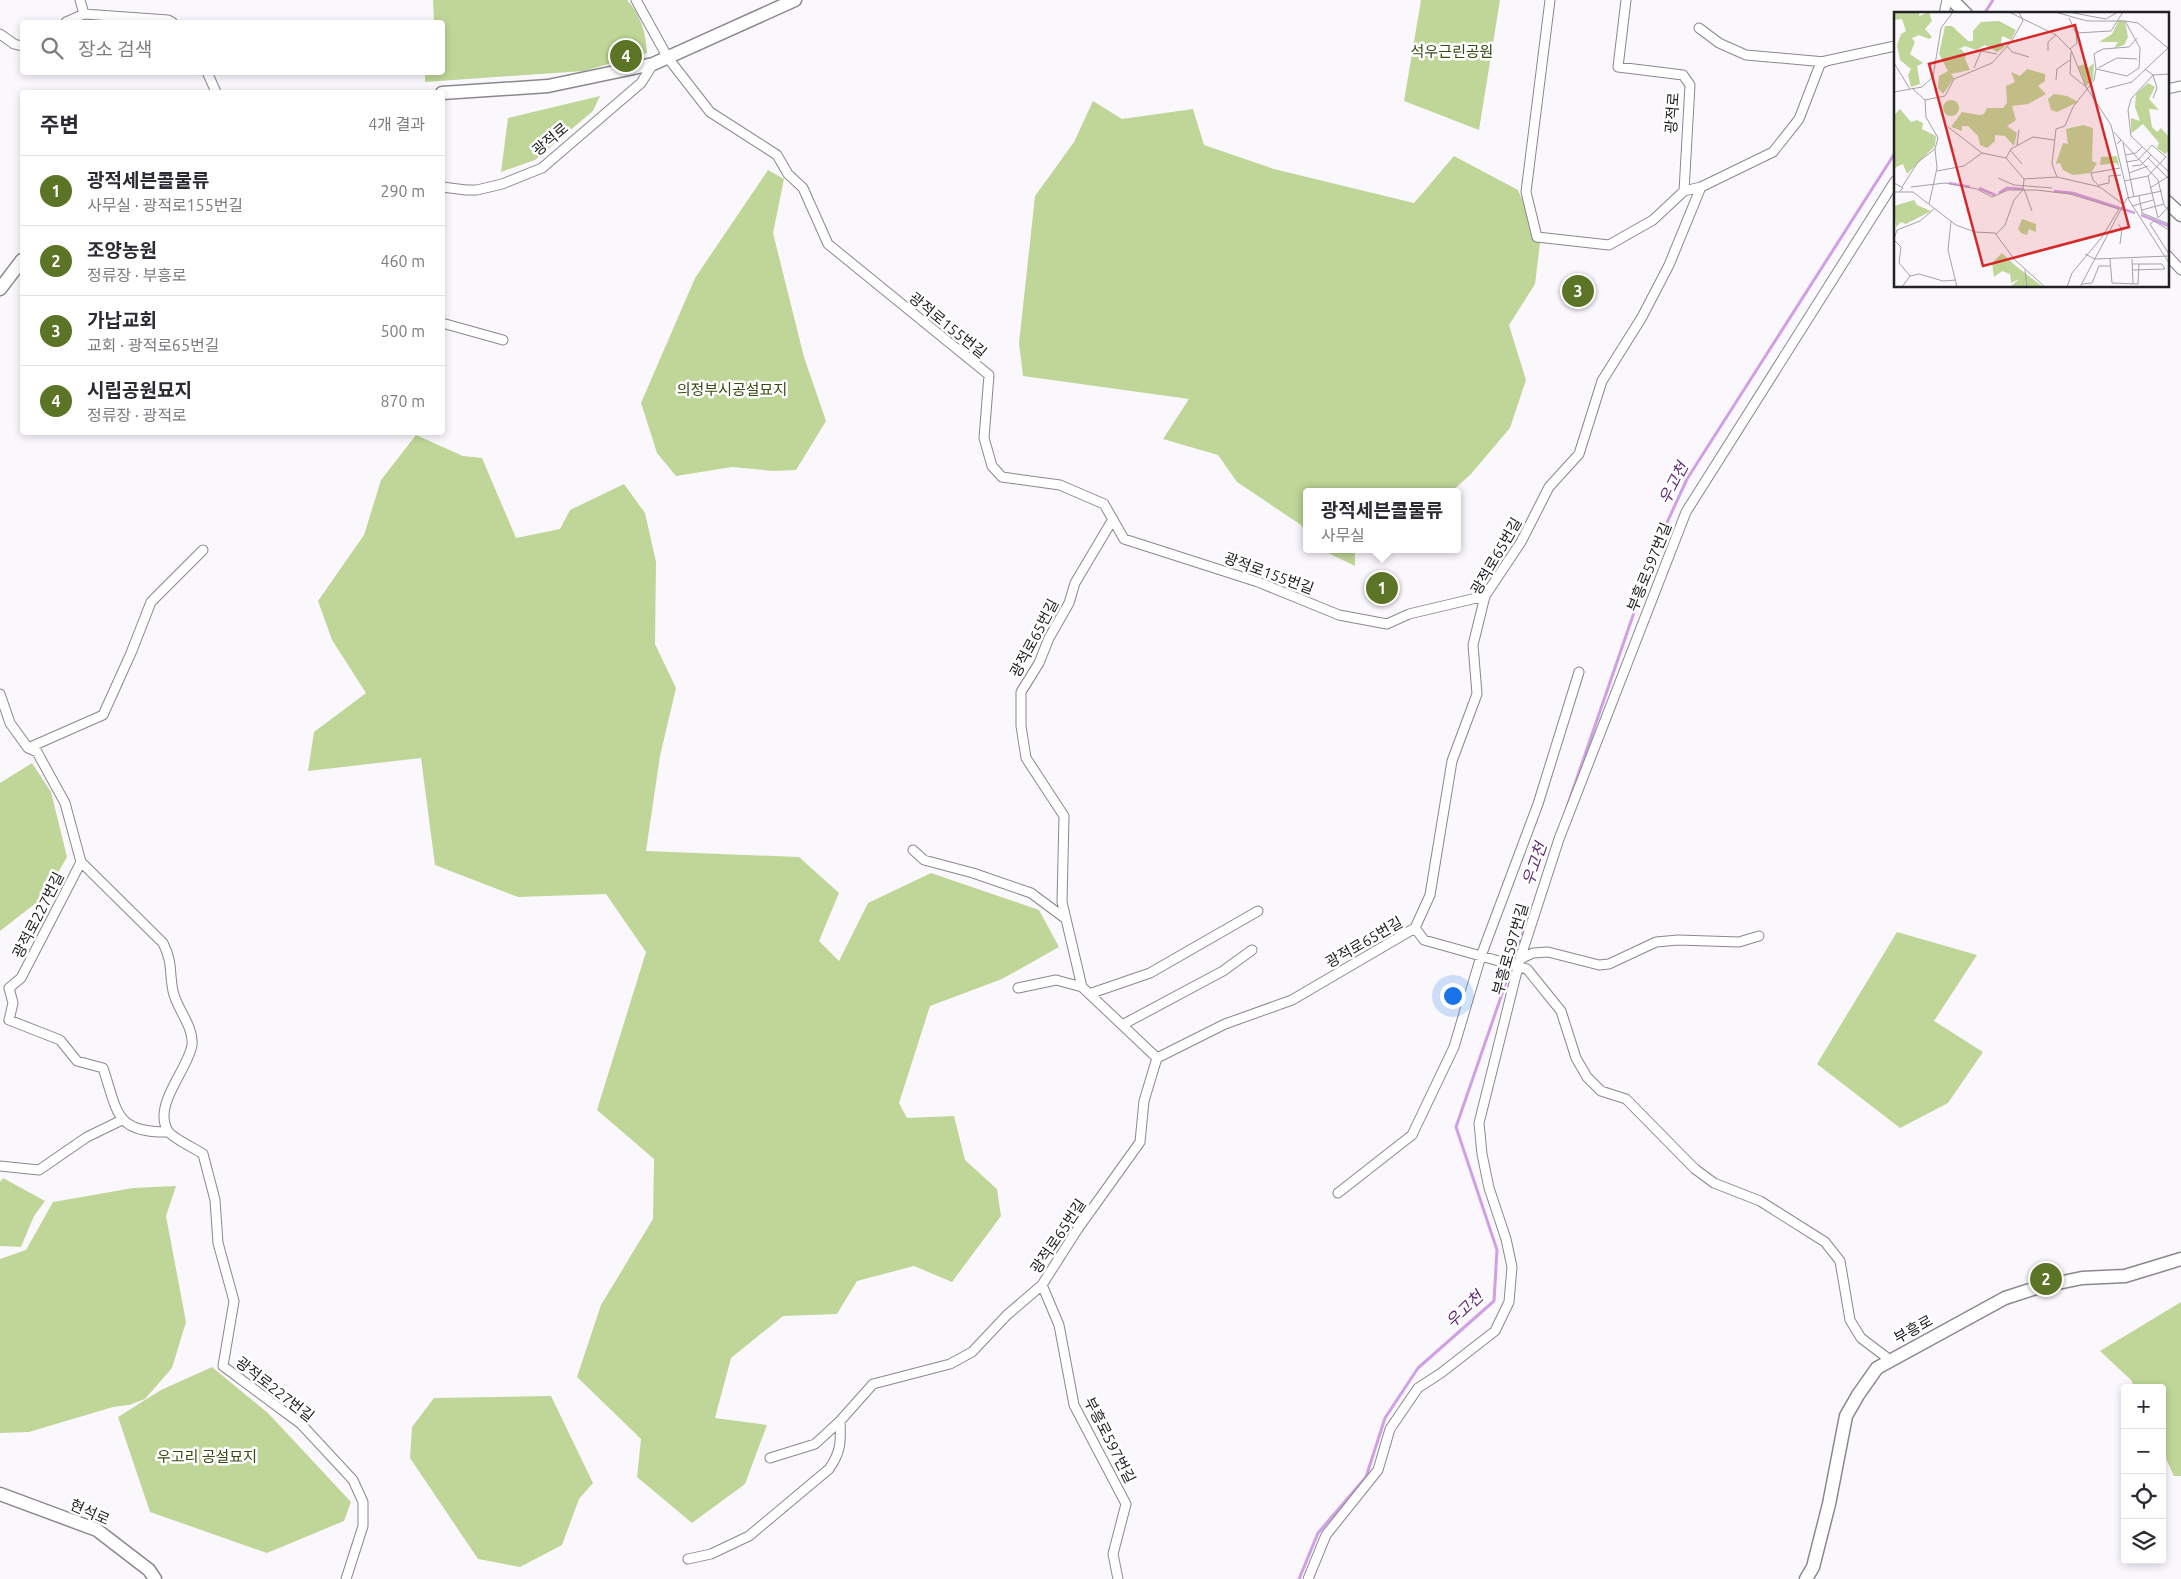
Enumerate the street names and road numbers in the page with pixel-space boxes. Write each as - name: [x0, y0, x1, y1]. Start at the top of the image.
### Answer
- street label: 광적로: [1662, 92, 1682, 134]
- street label: 광적로: [529, 119, 571, 159]
- street label: 광적로155번길: [906, 289, 990, 361]
- street label: 광적로65번길: [1467, 515, 1525, 597]
- street label: 부흥로597번길: [1623, 520, 1675, 614]
- street label: 광적로155번길: [1222, 549, 1316, 597]
- street label: 광적로65번길: [1006, 596, 1062, 680]
- street label: 광적로227번길: [9, 869, 67, 961]
- street label: 부흥로597번길: [1489, 901, 1531, 997]
- street label: 광적로65번길: [1323, 913, 1405, 971]
- street label: 광적로65번길: [1027, 1196, 1089, 1276]
- street label: 부흥로: [1891, 1312, 1935, 1346]
- street label: 광적로227번길: [233, 1353, 317, 1425]
- street label: 부흥로597번길: [1081, 1394, 1139, 1486]
- street label: 현석로: [68, 1496, 112, 1528]

